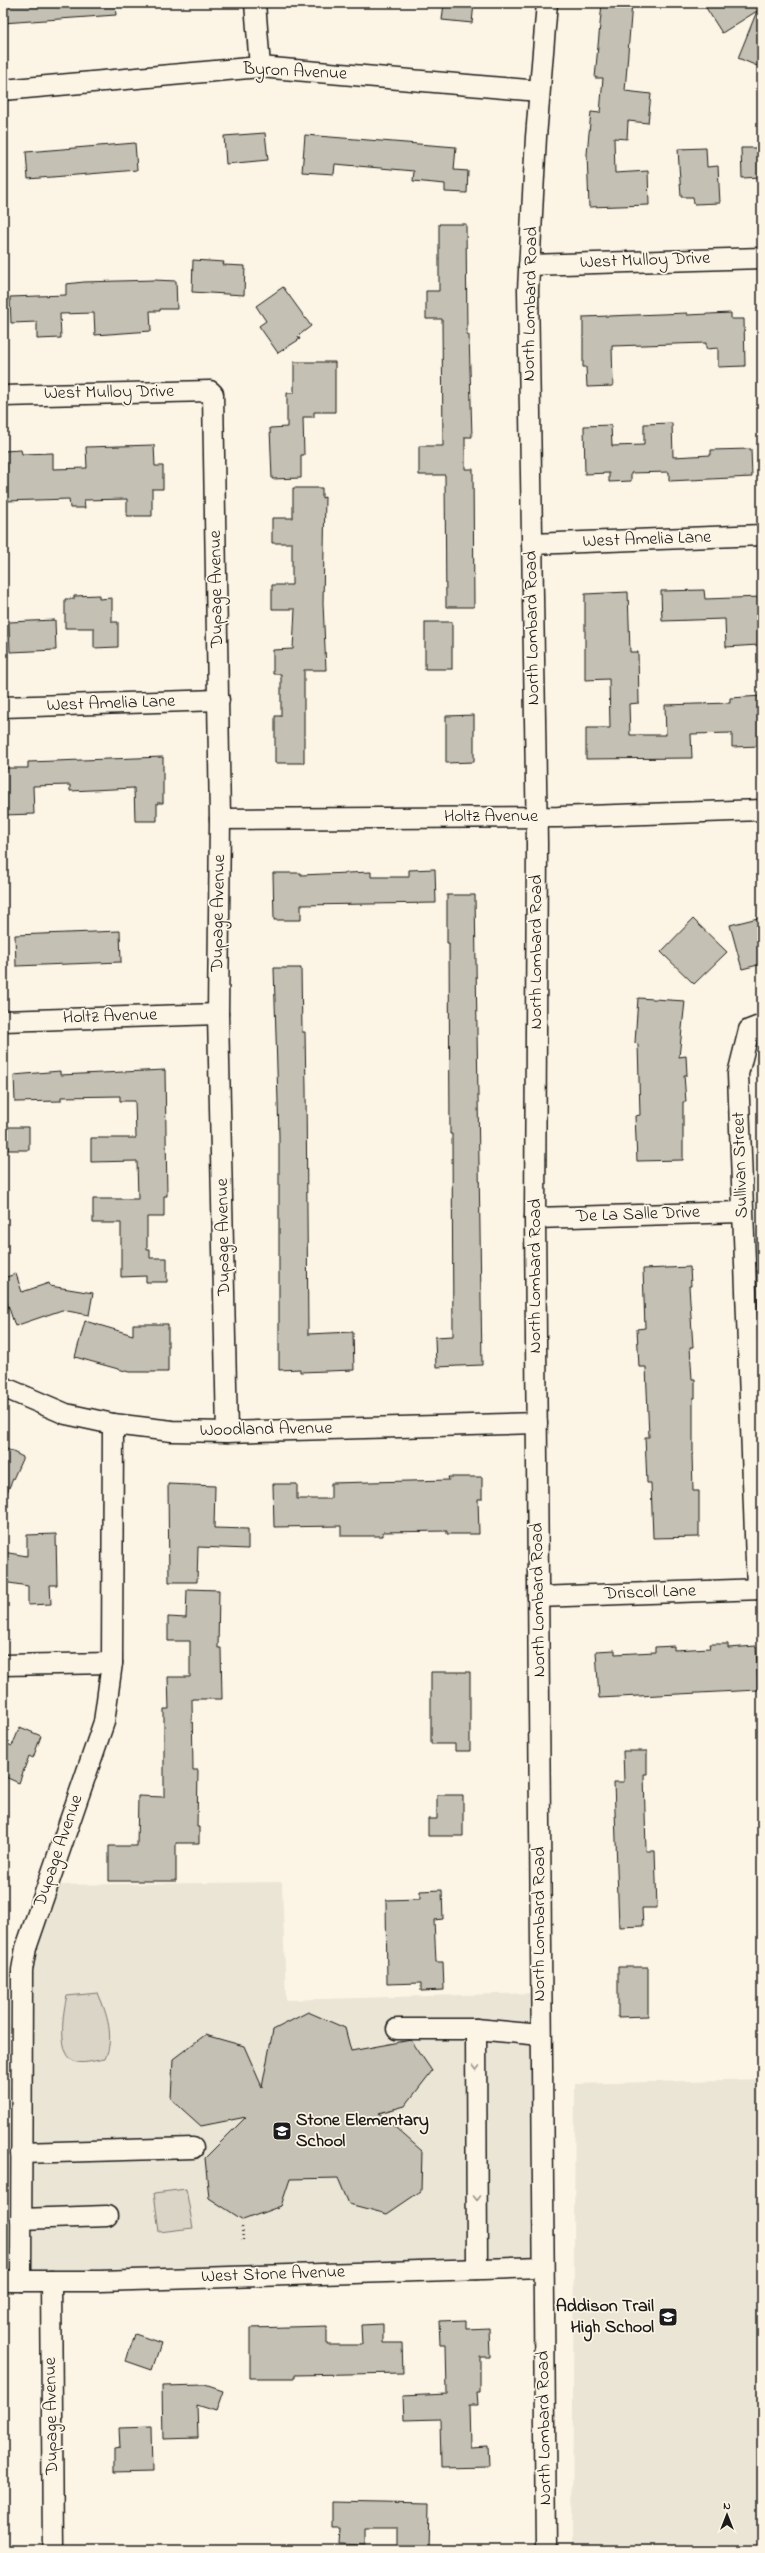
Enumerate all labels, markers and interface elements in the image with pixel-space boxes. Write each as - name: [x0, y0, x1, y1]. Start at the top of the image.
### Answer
- street label: Byron Avenue: [241, 56, 349, 88]
- street label: North Lombard Road: [517, 226, 545, 382]
- street label: West Mulloy Drive: [579, 246, 712, 276]
- street label: West Mulloy Drive: [44, 379, 175, 407]
- street label: West Amelia Lane: [582, 525, 713, 555]
- street label: Dupage Avenue: [203, 529, 232, 649]
- street label: North Lombard Road: [519, 550, 547, 706]
- street label: West Amelia Lane: [46, 689, 177, 719]
- street label: Holtz Avenue: [444, 804, 539, 830]
- street label: Dupage Avenue: [205, 853, 234, 973]
- street label: North Lombard Road: [524, 875, 550, 1029]
- street label: Holtz Avenue: [62, 1002, 158, 1032]
- street label: Sullivan Street: [726, 1111, 756, 1219]
- street label: Dupage Avenue: [210, 1177, 239, 1297]
- street label: North Lombard Road: [523, 1199, 549, 1353]
- street label: De La Salle Drive: [575, 1200, 701, 1230]
- street label: Woodland Avenue: [199, 1416, 334, 1444]
- street label: North Lombard Road: [525, 1522, 553, 1678]
- street label: Driscoll Lane: [603, 1578, 697, 1608]
- street label: Dupage Avenue: [27, 1790, 92, 1912]
- street label: North Lombard Road: [527, 1847, 553, 2001]
- one-way arrow: [472, 2065, 480, 2071]
- place label: Stone Elementary School: [296, 2108, 429, 2155]
- school or university icon: Stone Elementary School: [271, 2120, 293, 2142]
- one-way arrow: [473, 2195, 481, 2201]
- street label: West Stone Avenue: [201, 2259, 346, 2291]
- place label: Addison Trail High School: [556, 2294, 654, 2342]
- school or university icon: Addison Trail High School: [657, 2306, 679, 2328]
- street label: North Lombard Road: [531, 2350, 559, 2506]
- street label: Dupage Avenue: [38, 2356, 67, 2476]
- north arrow: [707, 2495, 747, 2535]
- text: N: [723, 2498, 731, 2514]

